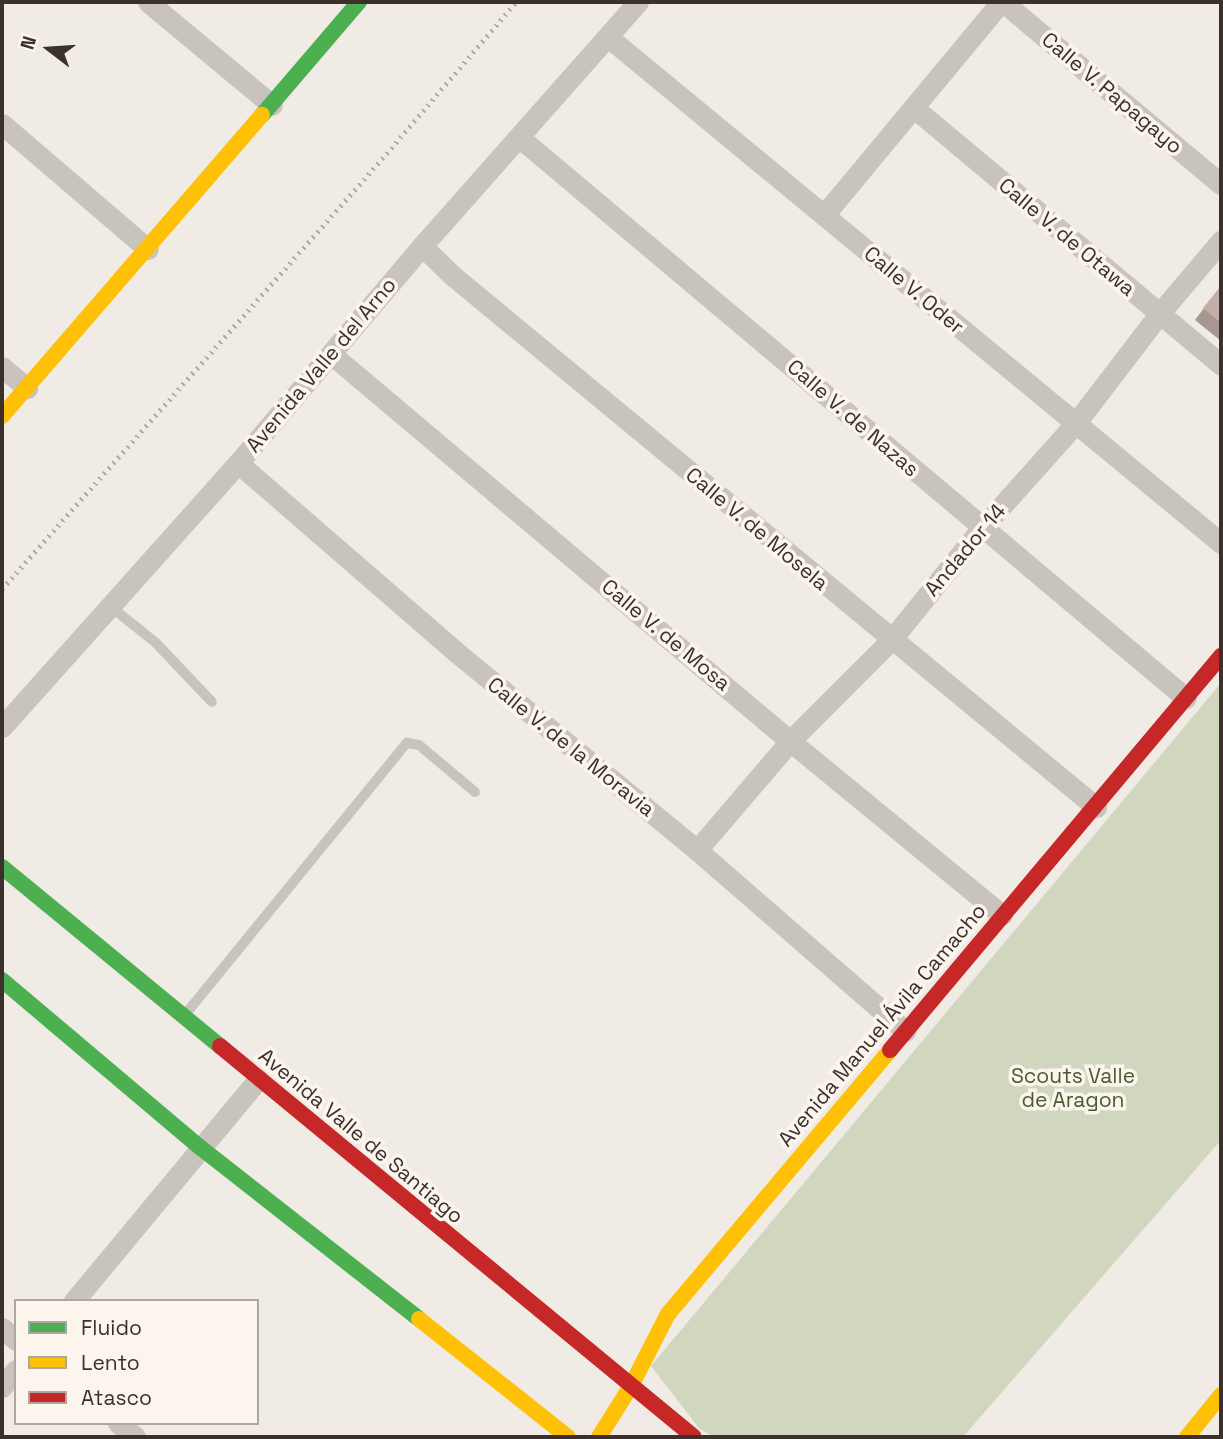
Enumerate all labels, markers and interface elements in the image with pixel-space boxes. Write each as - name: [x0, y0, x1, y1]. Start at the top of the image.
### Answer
- north arrow: [14, 14, 84, 84]
- street label: Calle V. Papagayo: [1036, 27, 1188, 159]
- text: N: [15, 33, 42, 52]
- street label: Calle V. de Otawa: [993, 172, 1141, 302]
- street label: Calle V. Oder: [859, 241, 969, 339]
- street label: Avenida Valle del Arno: [240, 272, 402, 458]
- street label: Calle V. de Nazas: [782, 354, 924, 482]
- street label: Calle V. de Mosela: [680, 462, 834, 596]
- street label: Andador 14: [919, 499, 1011, 601]
- street label: Calle V. de Mosa: [596, 574, 736, 696]
- street label: Calle V. de la Moravia: [482, 672, 660, 822]
- street label: Avenida Manuel Ávila Camacho: [773, 898, 991, 1152]
- street label: Avenida Valle de Santiago: [253, 1043, 469, 1229]
- park label: Scouts Valle de Aragon: [1011, 1063, 1135, 1113]
- legend: [14, 1299, 259, 1425]
- text: Fluido: [81, 1314, 142, 1341]
- text: Lento: [81, 1349, 140, 1376]
- text: Atasco: [81, 1384, 152, 1411]

